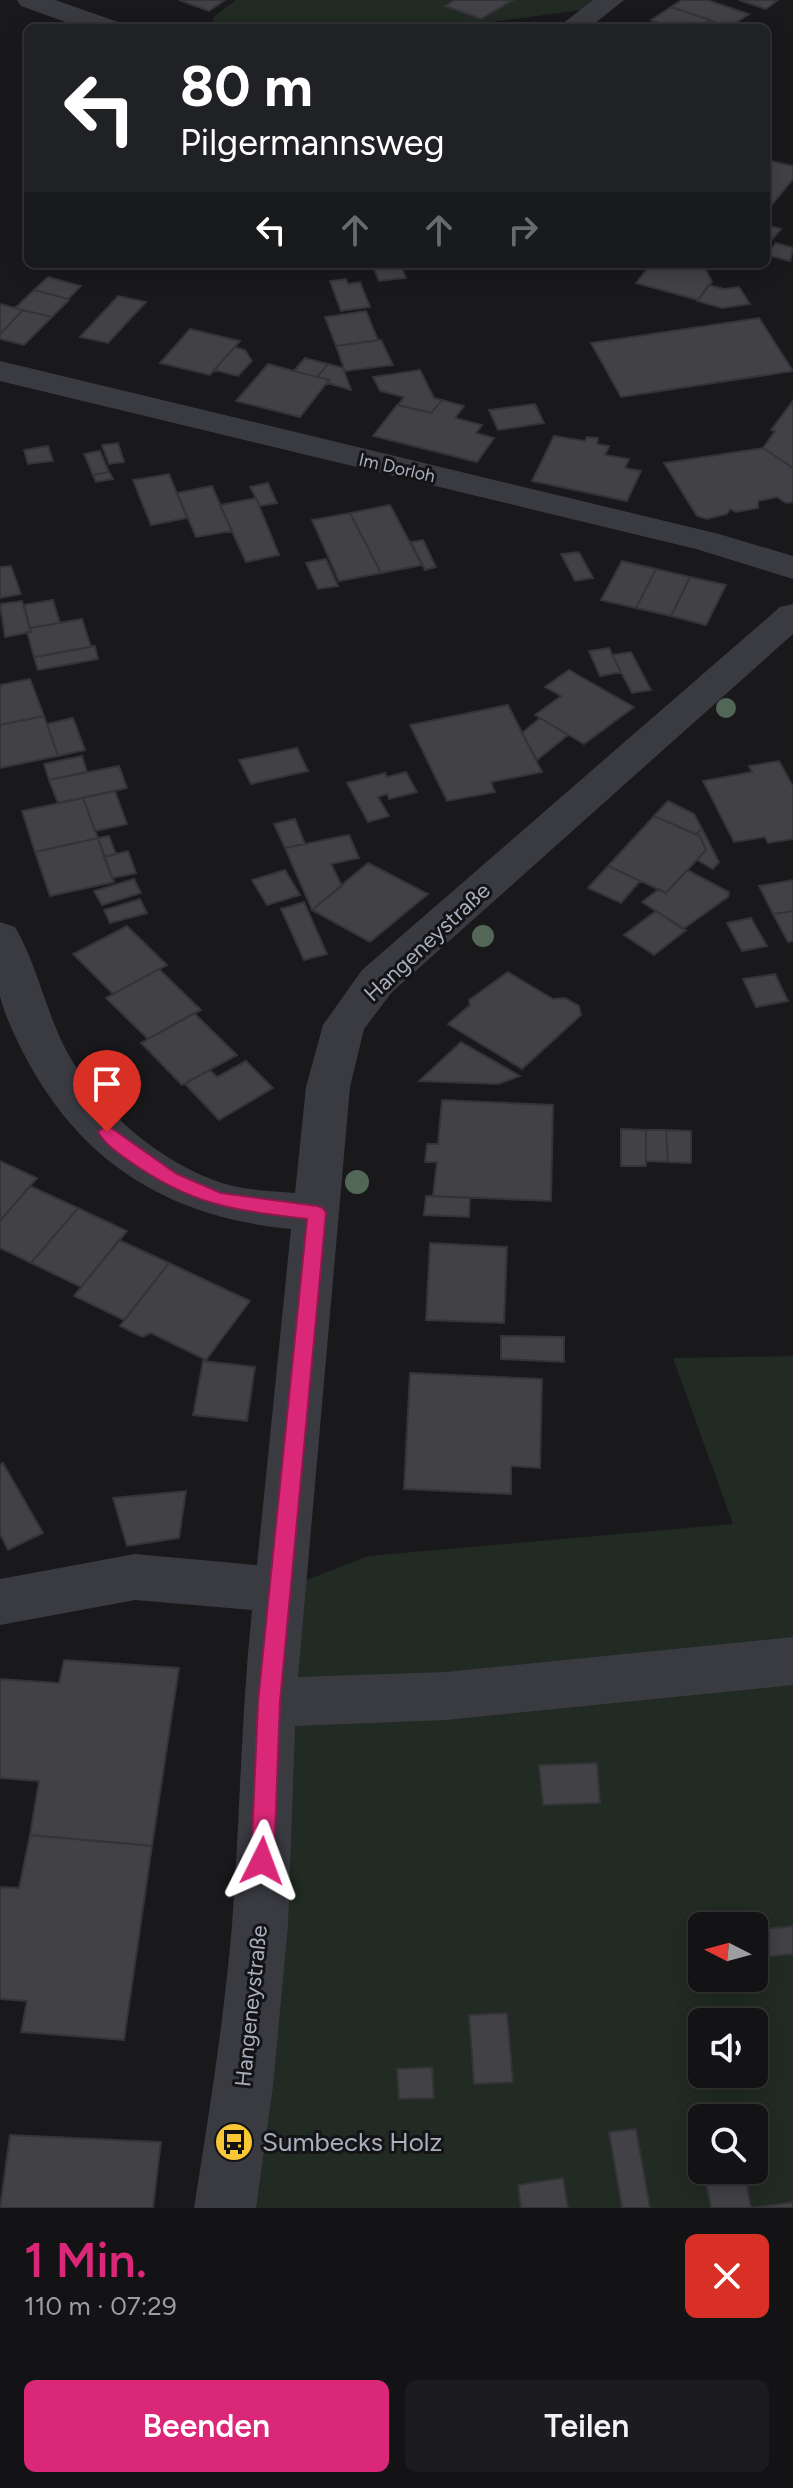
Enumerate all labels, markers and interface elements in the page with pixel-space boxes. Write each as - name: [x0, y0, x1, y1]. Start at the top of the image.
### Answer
- text: 80 m: [180, 53, 313, 120]
- icon: left: [48, 56, 152, 160]
- text: Pilgermannsweg: [180, 121, 445, 164]
- icon: left: [249, 208, 293, 252]
- icon: ahead: [333, 208, 377, 252]
- icon: ahead: [417, 208, 461, 252]
- icon: right: [501, 208, 545, 252]
- street label: Im Dorloh: [357, 449, 437, 487]
- street label: Hangeneystraße: [358, 877, 496, 1007]
- pin: [73, 1050, 141, 1132]
- icon: arrive: [85, 1062, 129, 1106]
- position arrow: [220, 1819, 304, 1903]
- north arrow: [688, 1912, 768, 1992]
- map controls: [688, 1912, 768, 2184]
- street label: Hangeneystraße: [229, 1924, 273, 2088]
- button: sound: [688, 2008, 768, 2088]
- button: search: [688, 2104, 768, 2184]
- bus stop icon: Sumbecks Holz: [213, 2121, 255, 2163]
- place label: Sumbecks Holz: [262, 2126, 442, 2158]
- text: 1 Min.: [24, 2231, 147, 2289]
- button: close: [685, 2234, 769, 2318]
- text: 110 m · 07:29: [24, 2290, 177, 2322]
- button: Beenden: [24, 2380, 389, 2472]
- button: Teilen: [405, 2380, 769, 2472]

